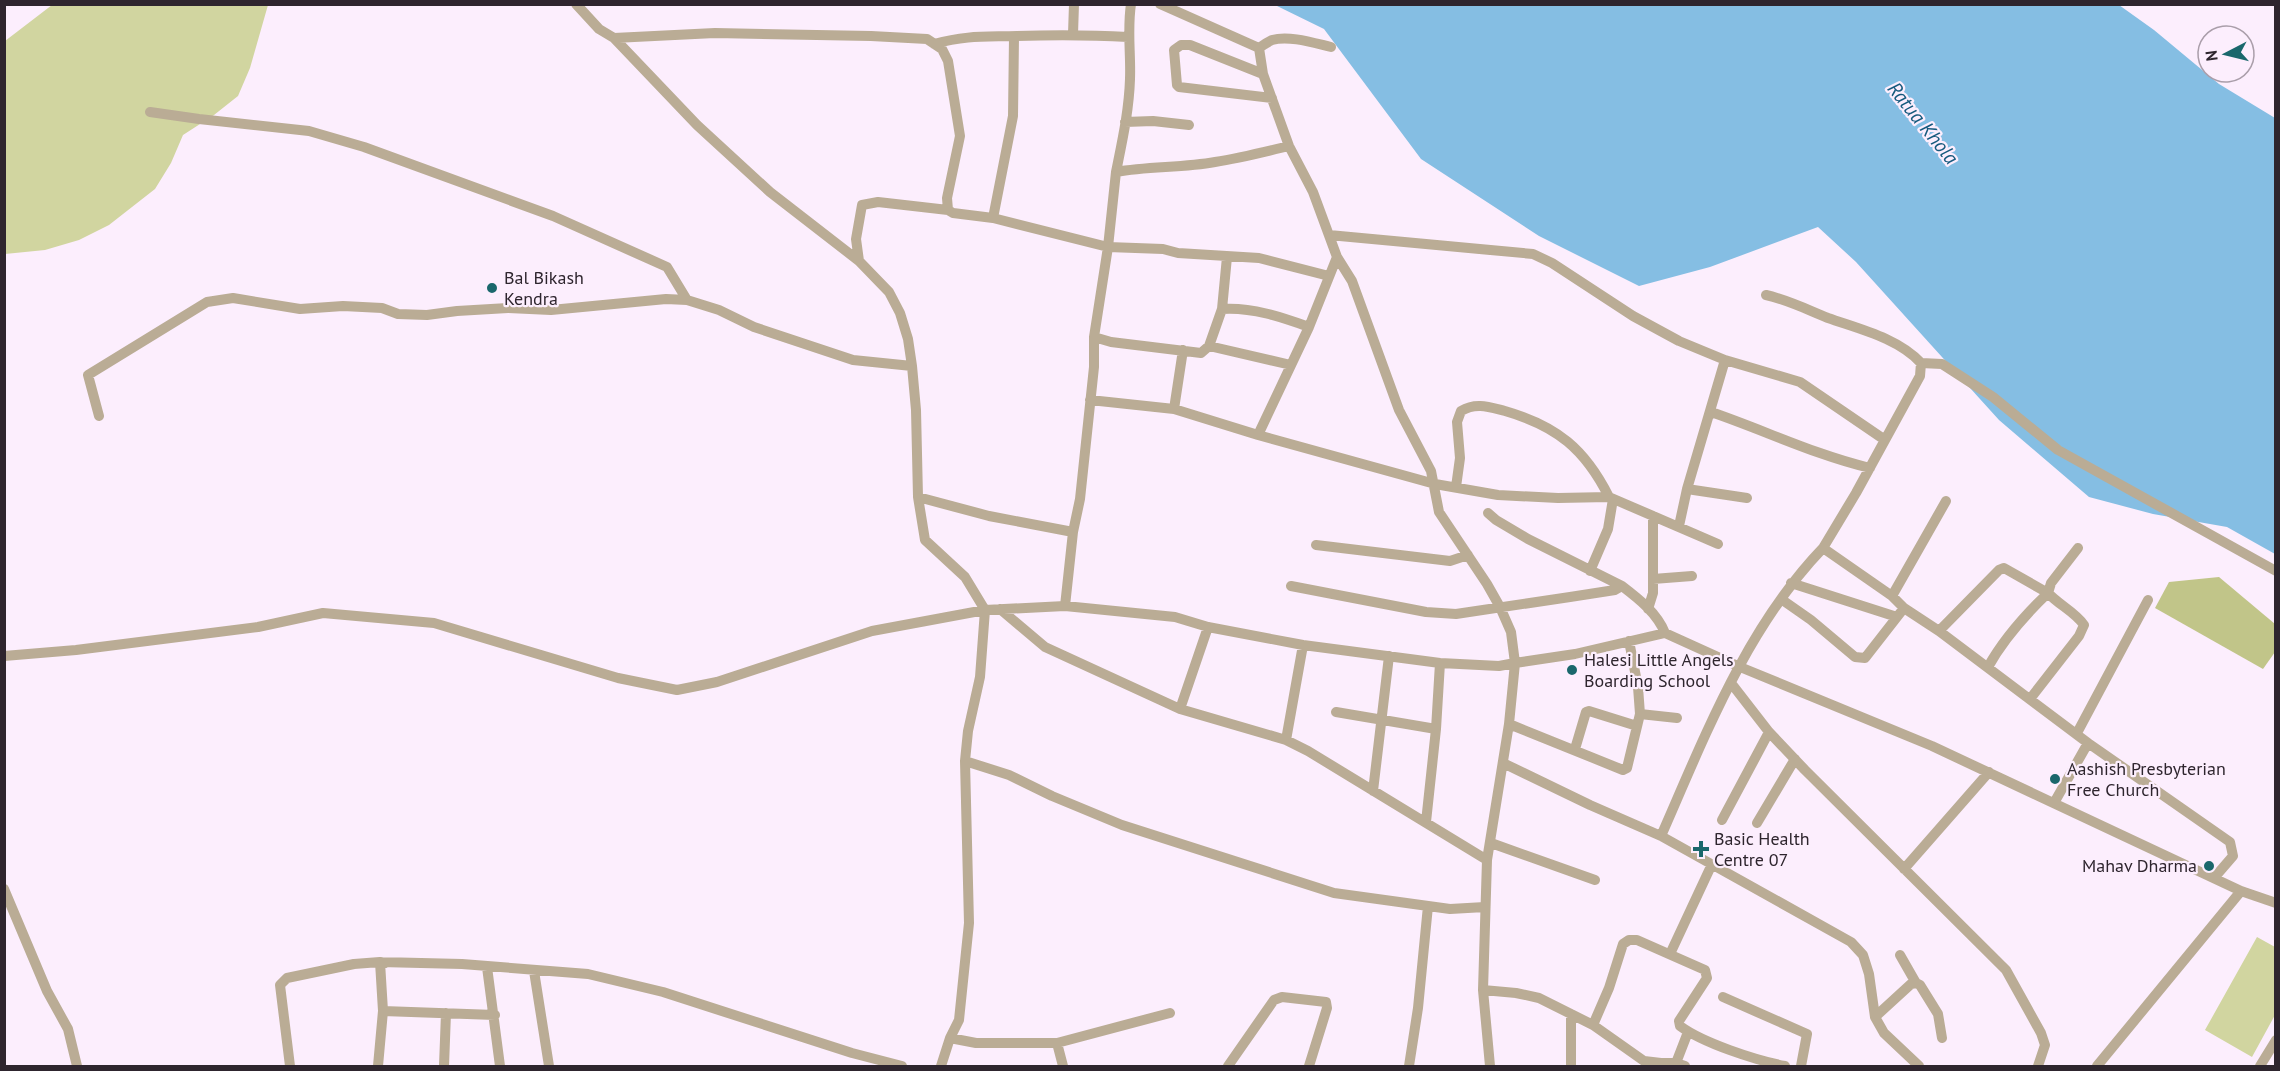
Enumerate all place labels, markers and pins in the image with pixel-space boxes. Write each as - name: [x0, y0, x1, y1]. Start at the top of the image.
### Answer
- place label: Bal Bikash Kendra: [504, 266, 584, 310]
- marker: Bal Bikash Kendra: [485, 281, 499, 295]
- place label: Halesi Little Angels Boarding School: [1584, 648, 1734, 692]
- marker: Halesi Little Angels Boarding School: [1565, 663, 1579, 677]
- place label: Aashish Presbyterian Free Church: [2067, 757, 2226, 801]
- marker: Aashish Presbyterian Free Church: [2048, 772, 2062, 786]
- place label: Basic Health Centre 07: [1714, 827, 1810, 871]
- marker: Basic Health Centre 07: [1692, 840, 1710, 858]
- place label: Mahav Dharma: [2082, 854, 2197, 877]
- marker: Mahav Dharma: [2202, 859, 2216, 873]

